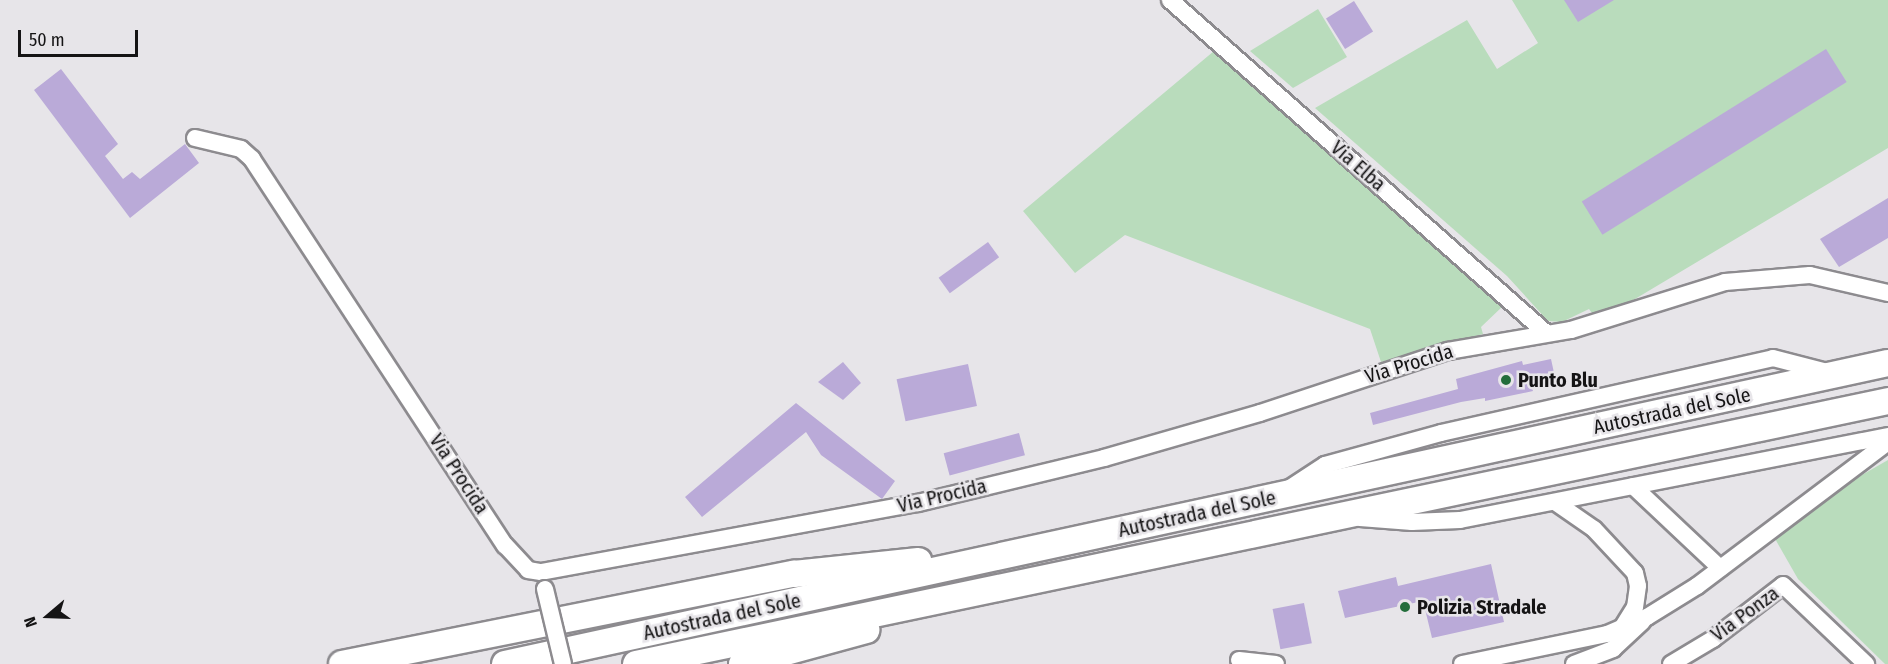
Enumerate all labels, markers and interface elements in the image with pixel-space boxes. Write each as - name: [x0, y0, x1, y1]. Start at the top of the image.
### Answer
- scale bar: [21, 18, 141, 56]
- text: 50 m: [29, 29, 65, 51]
- street label: Via Elba: [1326, 136, 1390, 196]
- street label: Via Procida: [1362, 339, 1456, 389]
- place label: Punto Blu: [1518, 368, 1598, 392]
- marker: Punto Blu: [1499, 373, 1513, 387]
- street label: Autostrada del Sole: [1591, 383, 1753, 439]
- street label: Via Procida: [424, 429, 494, 519]
- street label: Via Procida: [895, 474, 989, 518]
- street label: Autostrada del Sole: [1116, 486, 1278, 542]
- street label: Via Ponza: [1706, 581, 1784, 647]
- north arrow: [18, 586, 78, 646]
- street label: Autostrada del Sole: [641, 589, 803, 645]
- place label: Polizia Stradale: [1417, 595, 1546, 619]
- marker: Polizia Stradale: [1398, 600, 1412, 614]
- text: N: [20, 614, 41, 630]

